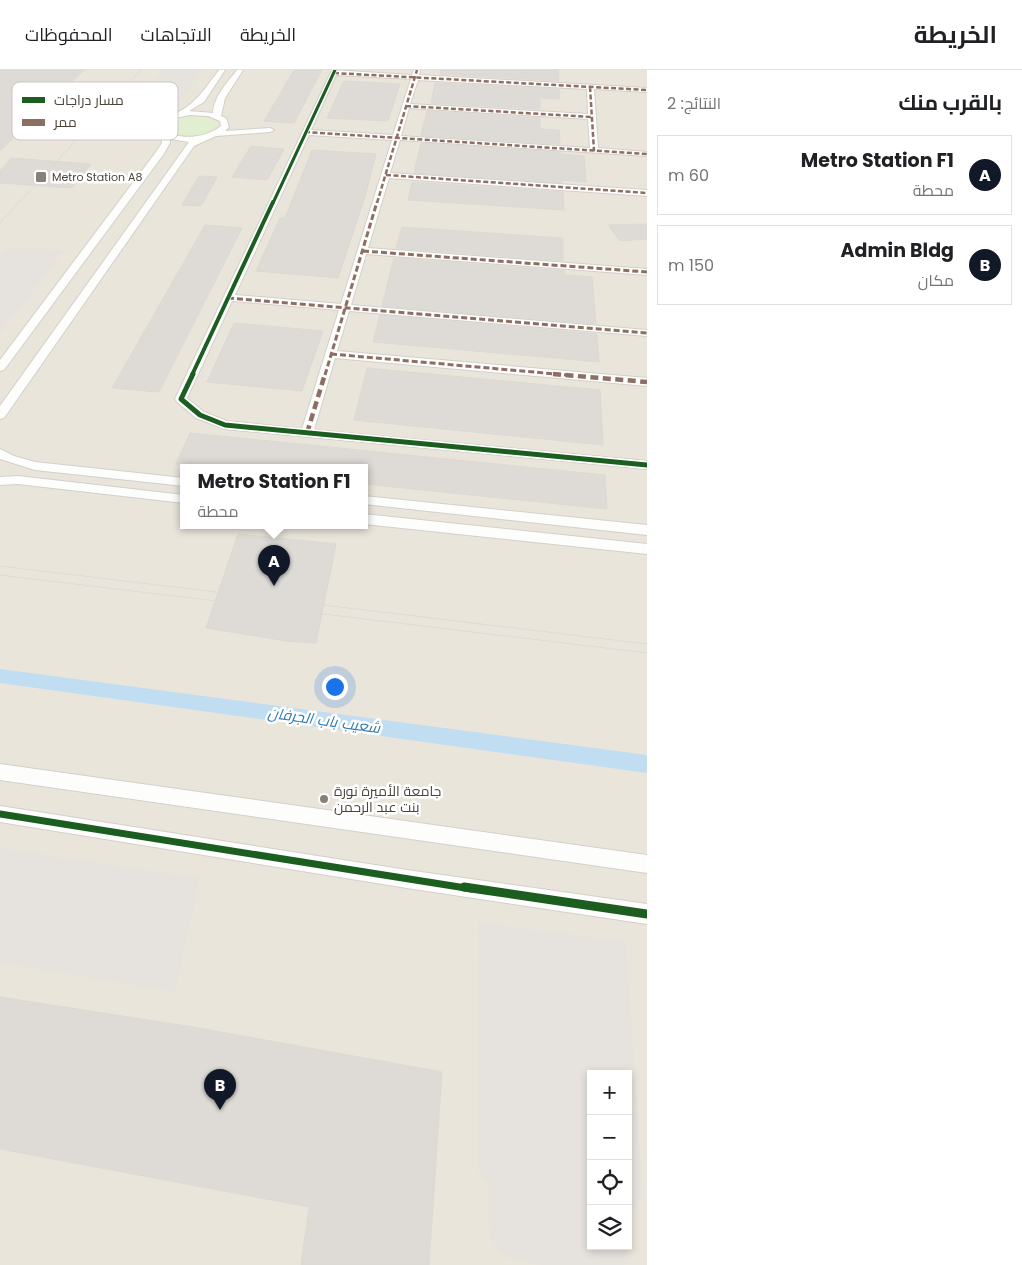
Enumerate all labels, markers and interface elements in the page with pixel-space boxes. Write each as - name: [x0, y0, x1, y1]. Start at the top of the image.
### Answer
- text: الخريطة: [914, 18, 997, 51]
- text: المحفوظات: [25, 22, 113, 47]
- text: الاتجاهات: [141, 22, 212, 47]
- text: الخريطة: [240, 22, 296, 47]
- legend: [12, 82, 178, 140]
- text: بالقرب منك: [898, 88, 1002, 117]
- text: مسار دراجات: [54, 90, 124, 110]
- text: النتائج: 2: [667, 92, 721, 115]
- text: ممر: [53, 112, 77, 132]
- text: Metro Station F1: [801, 147, 954, 174]
- text: 60 m: [668, 164, 709, 187]
- text: A: [979, 164, 991, 187]
- place label: Metro Station A8: [52, 169, 142, 185]
- marker: Metro Station A8: [34, 170, 48, 184]
- text: محطة: [913, 179, 954, 202]
- text: Admin Bldg: [841, 237, 954, 264]
- text: 150 m: [668, 254, 714, 277]
- text: B: [980, 254, 990, 277]
- text: مكان: [918, 269, 954, 292]
- popup: [180, 464, 368, 529]
- text: Metro Station F1: [197, 468, 351, 495]
- text: محطة: [197, 500, 239, 523]
- pin: A: [258, 545, 290, 586]
- your location: [322, 674, 348, 700]
- water label: شعيب باب الجرفان: [267, 702, 382, 738]
- place label: جامعة الأميرة نورة بنت عبد الرحمن: [334, 781, 441, 817]
- marker: جامعة الأميرة نورة بنت عبد الرحمن: [318, 793, 330, 805]
- pin: B: [204, 1069, 236, 1110]
- map controls: [587, 1070, 632, 1250]
- button: +: [587, 1070, 632, 1115]
- button: −: [587, 1115, 632, 1160]
- button: locate: [587, 1160, 632, 1205]
- button: layers: [587, 1205, 632, 1250]

